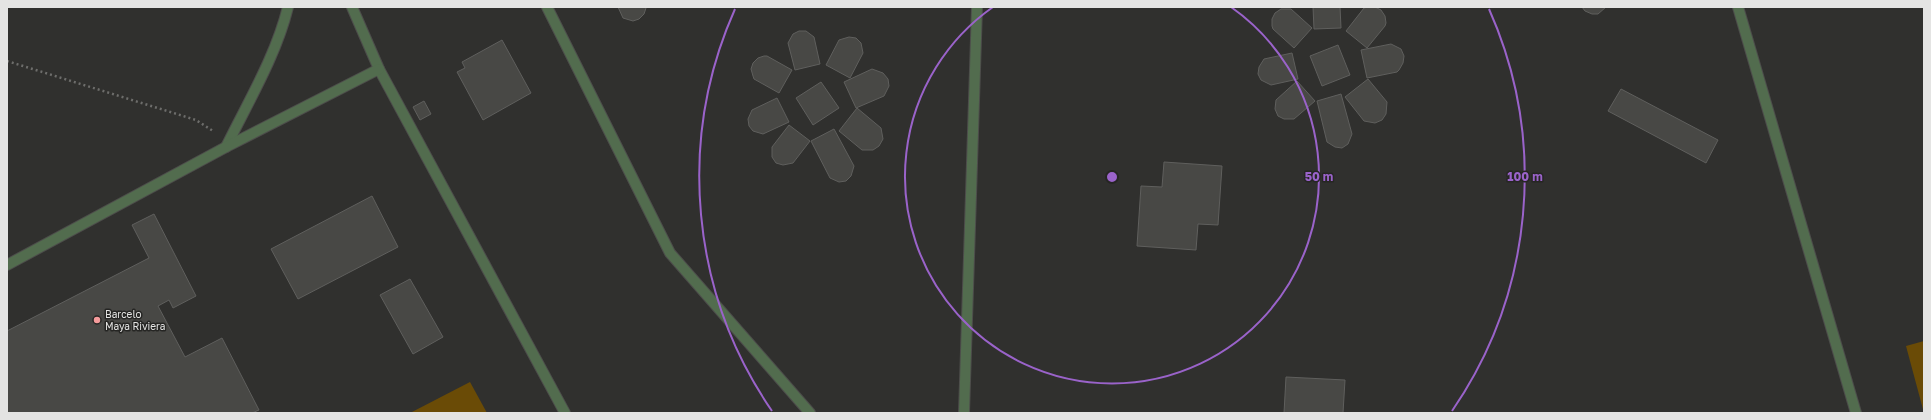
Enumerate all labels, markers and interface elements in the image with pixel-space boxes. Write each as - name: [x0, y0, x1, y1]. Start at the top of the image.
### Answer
- text: 50 m: [1305, 169, 1333, 184]
- text: 100 m: [1507, 169, 1543, 184]
- centre of rings: [1105, 170, 1119, 184]
- place label: Barcelo Maya Riviera: [105, 308, 166, 332]
- marker: Barcelo Maya Riviera: [92, 315, 102, 325]

